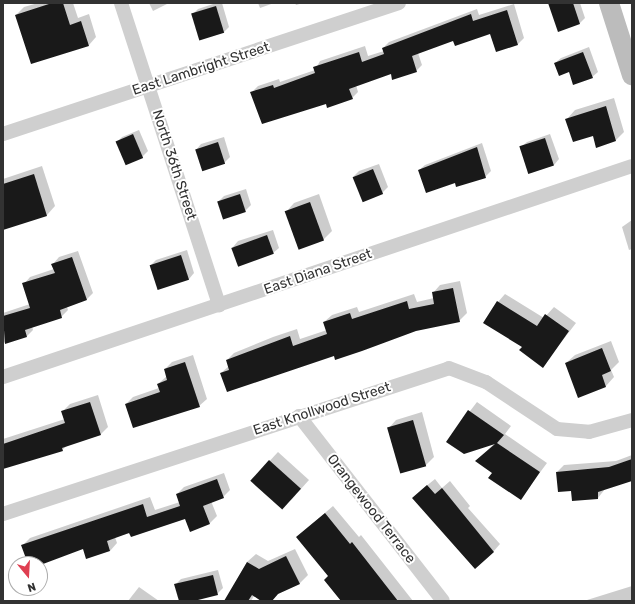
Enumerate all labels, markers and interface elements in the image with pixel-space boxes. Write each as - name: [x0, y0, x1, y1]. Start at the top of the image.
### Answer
- street label: East Lambright Street: [130, 39, 272, 99]
- street label: North 36th Street: [148, 108, 200, 222]
- street label: East Diana Street: [262, 246, 374, 298]
- street label: East Knollwood Street: [251, 379, 393, 439]
- street label: Orangewood Terrace: [323, 451, 419, 567]
- north arrow: [8, 556, 48, 596]
- text: N: [26, 580, 37, 594]

